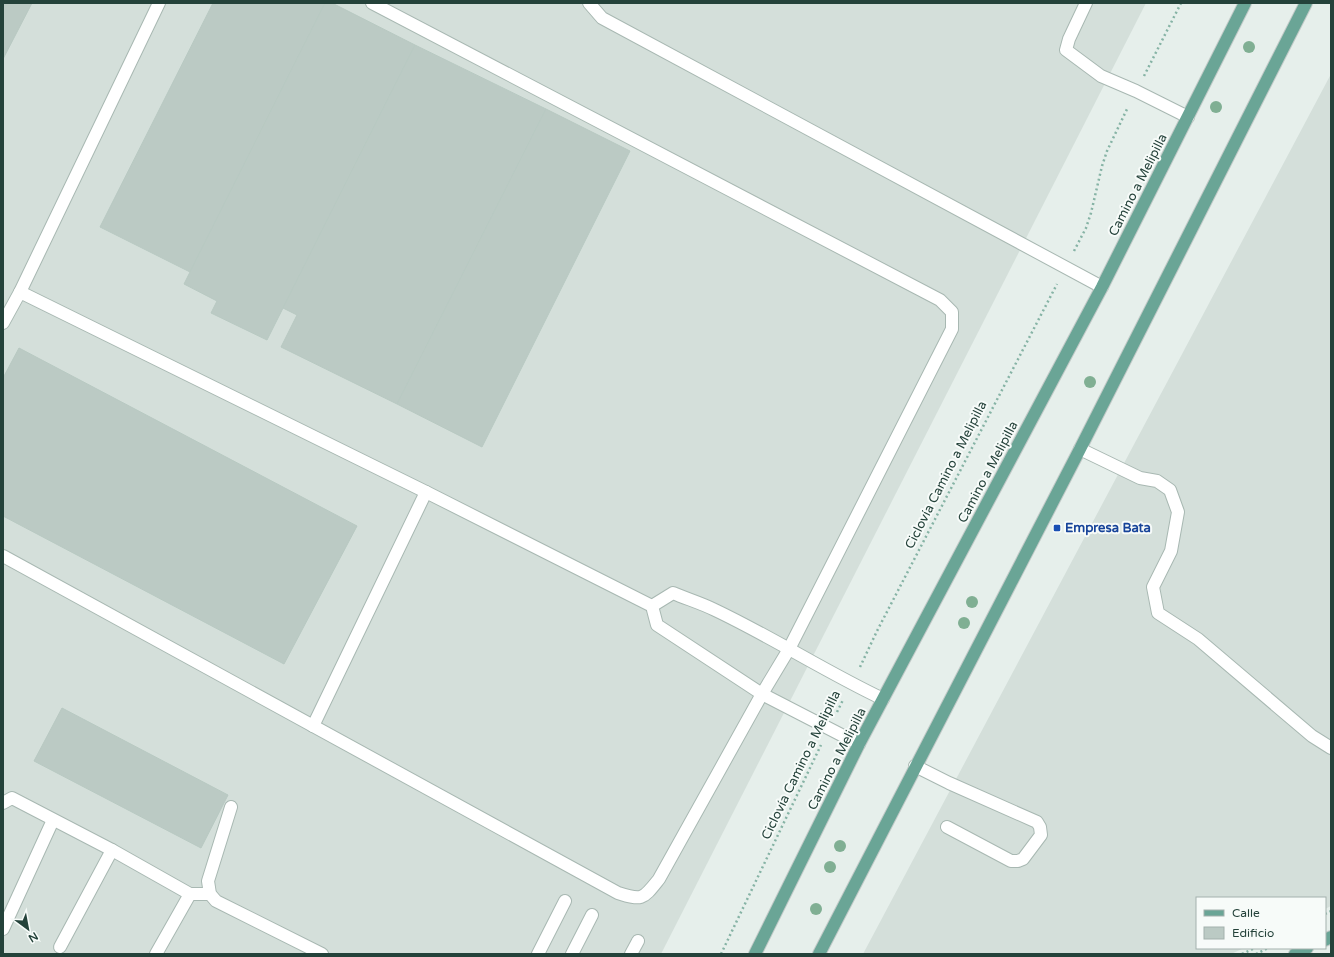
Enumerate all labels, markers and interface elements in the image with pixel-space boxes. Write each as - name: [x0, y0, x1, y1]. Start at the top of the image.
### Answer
- street label: Camino a Melipilla: [1105, 131, 1171, 239]
- street label: Ciclovía Camino a Melipilla: [902, 398, 990, 552]
- street label: Camino a Melipilla: [954, 418, 1022, 526]
- place label: Empresa Bata: [1065, 520, 1151, 536]
- marker: Empresa Bata: [1052, 523, 1062, 533]
- street label: Ciclovía Camino a Melipilla: [758, 688, 844, 842]
- street label: Camino a Melipilla: [804, 705, 870, 813]
- legend: [1196, 897, 1326, 949]
- text: Calle: [1232, 906, 1260, 920]
- north arrow: [8, 909, 48, 949]
- text: Edificio: [1232, 926, 1274, 940]
- text: N: [26, 929, 40, 945]

